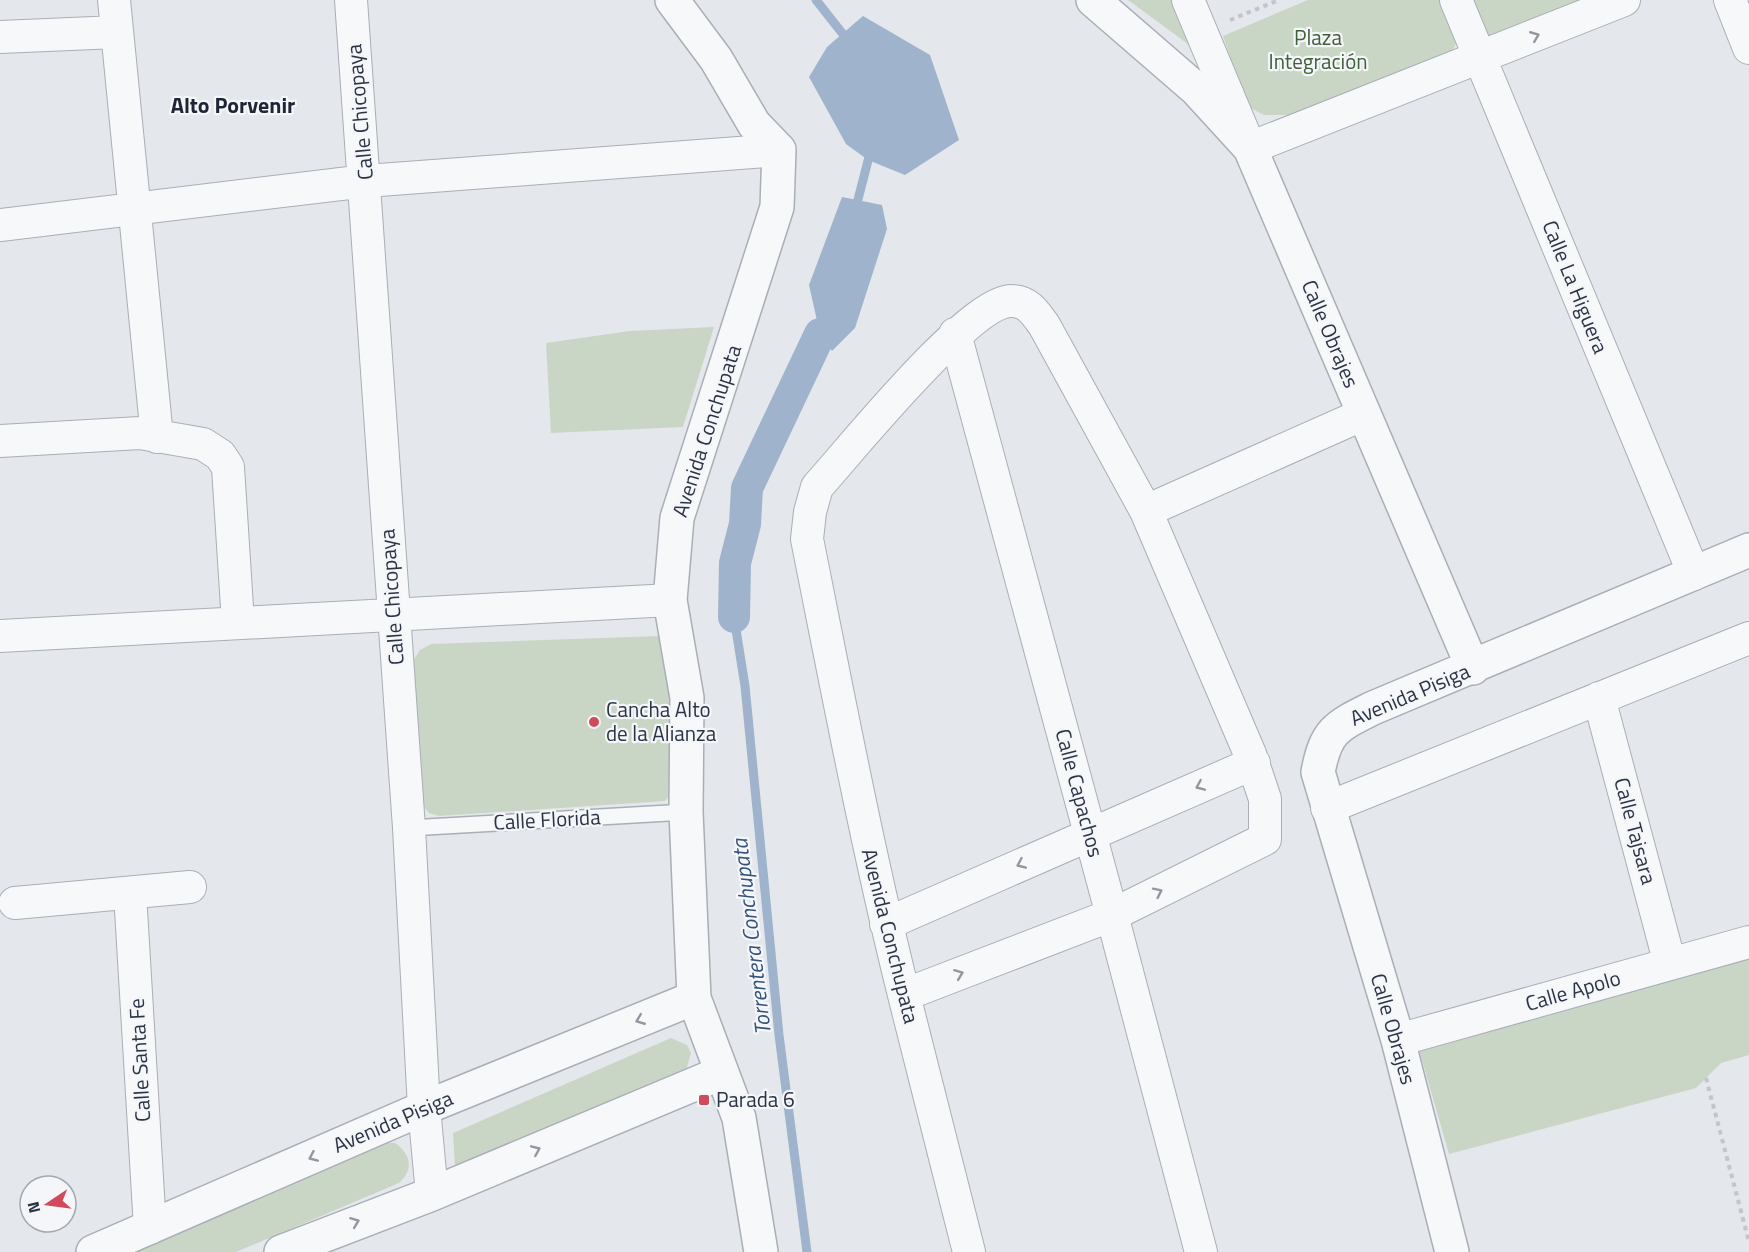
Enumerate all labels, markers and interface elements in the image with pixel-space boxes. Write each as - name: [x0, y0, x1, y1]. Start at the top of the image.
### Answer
- park label: Plaza Integración: [1268, 21, 1368, 77]
- one-way arrow: [1529, 30, 1539, 43]
- street label: Calle Chicopaya: [337, 42, 381, 181]
- district label: Alto Porvenir: [171, 88, 295, 122]
- street label: Calle La Higuera: [1535, 215, 1617, 359]
- street label: Calle Obrajes: [1294, 275, 1368, 393]
- street label: Avenida Conchupata: [663, 340, 749, 521]
- street label: Calle Chicopaya: [370, 528, 412, 666]
- street label: Avenida Pisiga: [1345, 654, 1475, 734]
- place label: Cancha Alto de la Alianza: [606, 693, 717, 749]
- marker: Cancha Alto de la Alianza: [587, 715, 601, 729]
- street label: Calle Capachos: [1047, 725, 1112, 860]
- street label: Calle Tajsara: [1606, 774, 1666, 888]
- one-way arrow: [1195, 779, 1206, 791]
- street label: Calle Florida: [493, 800, 602, 838]
- water label: Torrentera Conchupata: [722, 835, 780, 1037]
- street label: Avenida Conchupata: [854, 845, 928, 1027]
- one-way arrow: [1017, 857, 1028, 869]
- one-way arrow: [1152, 888, 1163, 899]
- street label: Calle Apolo: [1521, 961, 1624, 1019]
- one-way arrow: [952, 969, 963, 981]
- street label: Calle Obrajes: [1363, 969, 1425, 1088]
- street label: Calle Santa Fe: [120, 997, 158, 1123]
- one-way arrow: [636, 1013, 647, 1025]
- street label: Avenida Pisiga: [328, 1081, 458, 1161]
- place label: Parada 6: [716, 1083, 795, 1115]
- marker: Parada 6: [697, 1093, 711, 1107]
- one-way arrow: [530, 1145, 541, 1157]
- one-way arrow: [308, 1150, 319, 1162]
- north arrow: [18, 1174, 78, 1234]
- text: N: [20, 1199, 46, 1215]
- one-way arrow: [349, 1217, 360, 1230]

